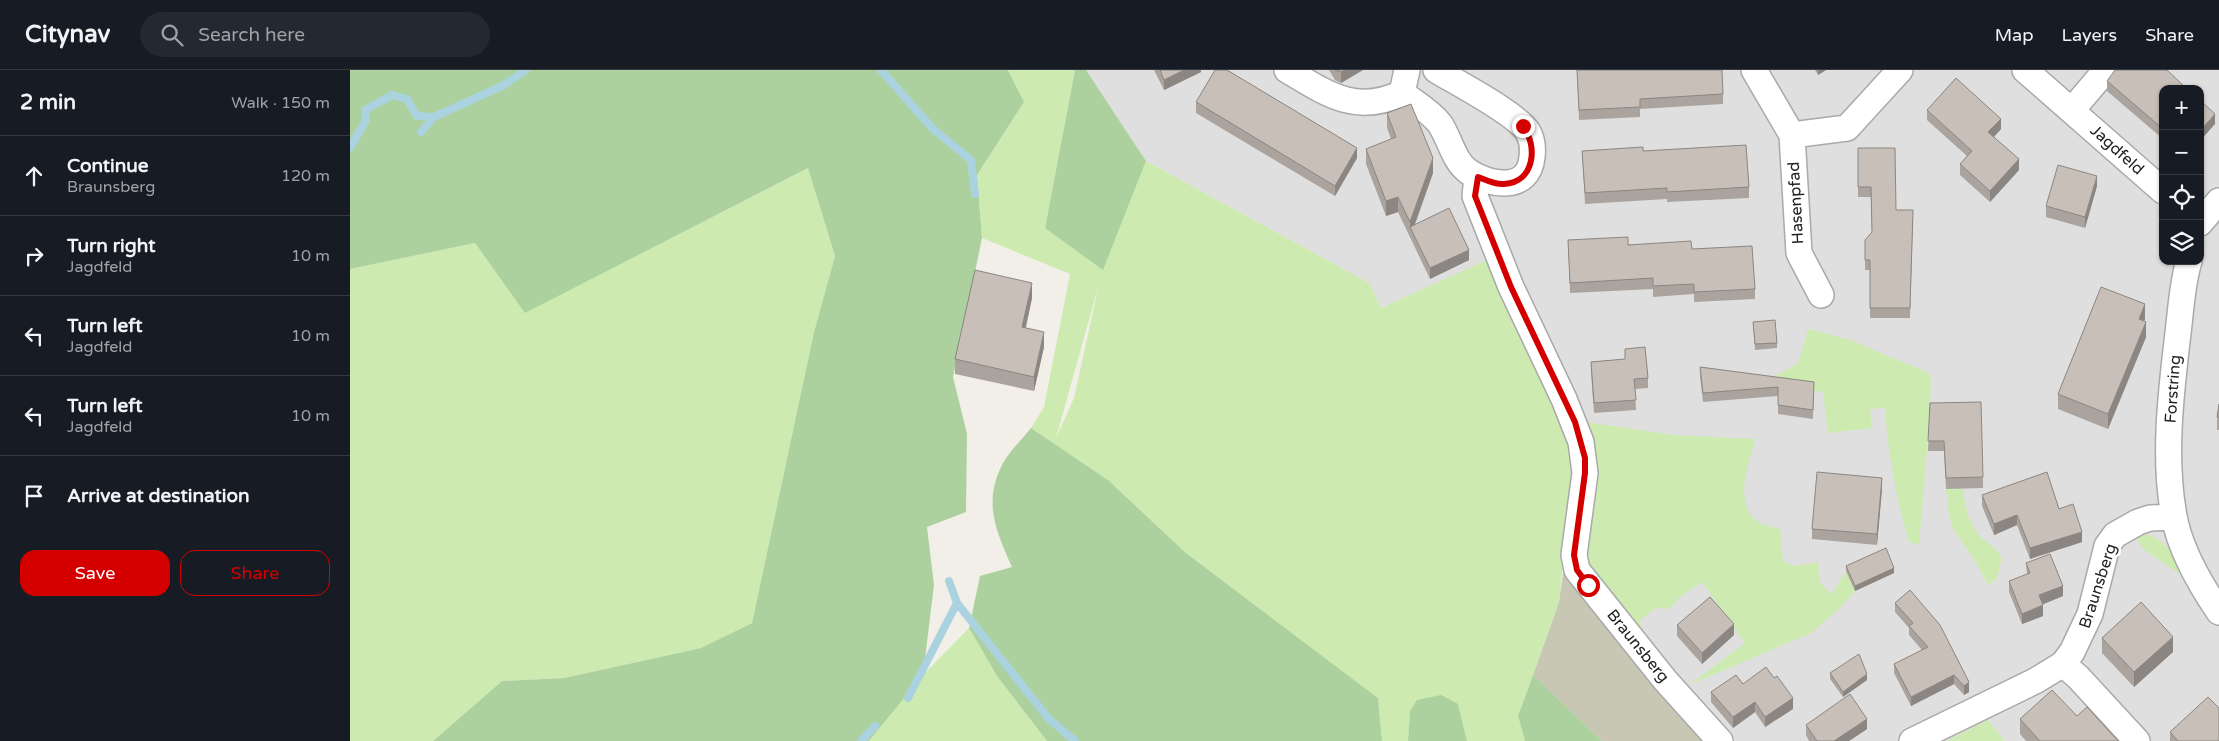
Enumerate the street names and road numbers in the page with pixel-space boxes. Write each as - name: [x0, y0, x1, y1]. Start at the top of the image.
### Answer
- street label: Jagdfeld: [2086, 121, 2148, 179]
- street label: Hasenpfad: [1784, 161, 1808, 245]
- street label: Forstring: [2161, 354, 2185, 424]
- street label: Braunsberg: [2075, 541, 2121, 631]
- street label: Braunsberg: [1602, 605, 1674, 687]

